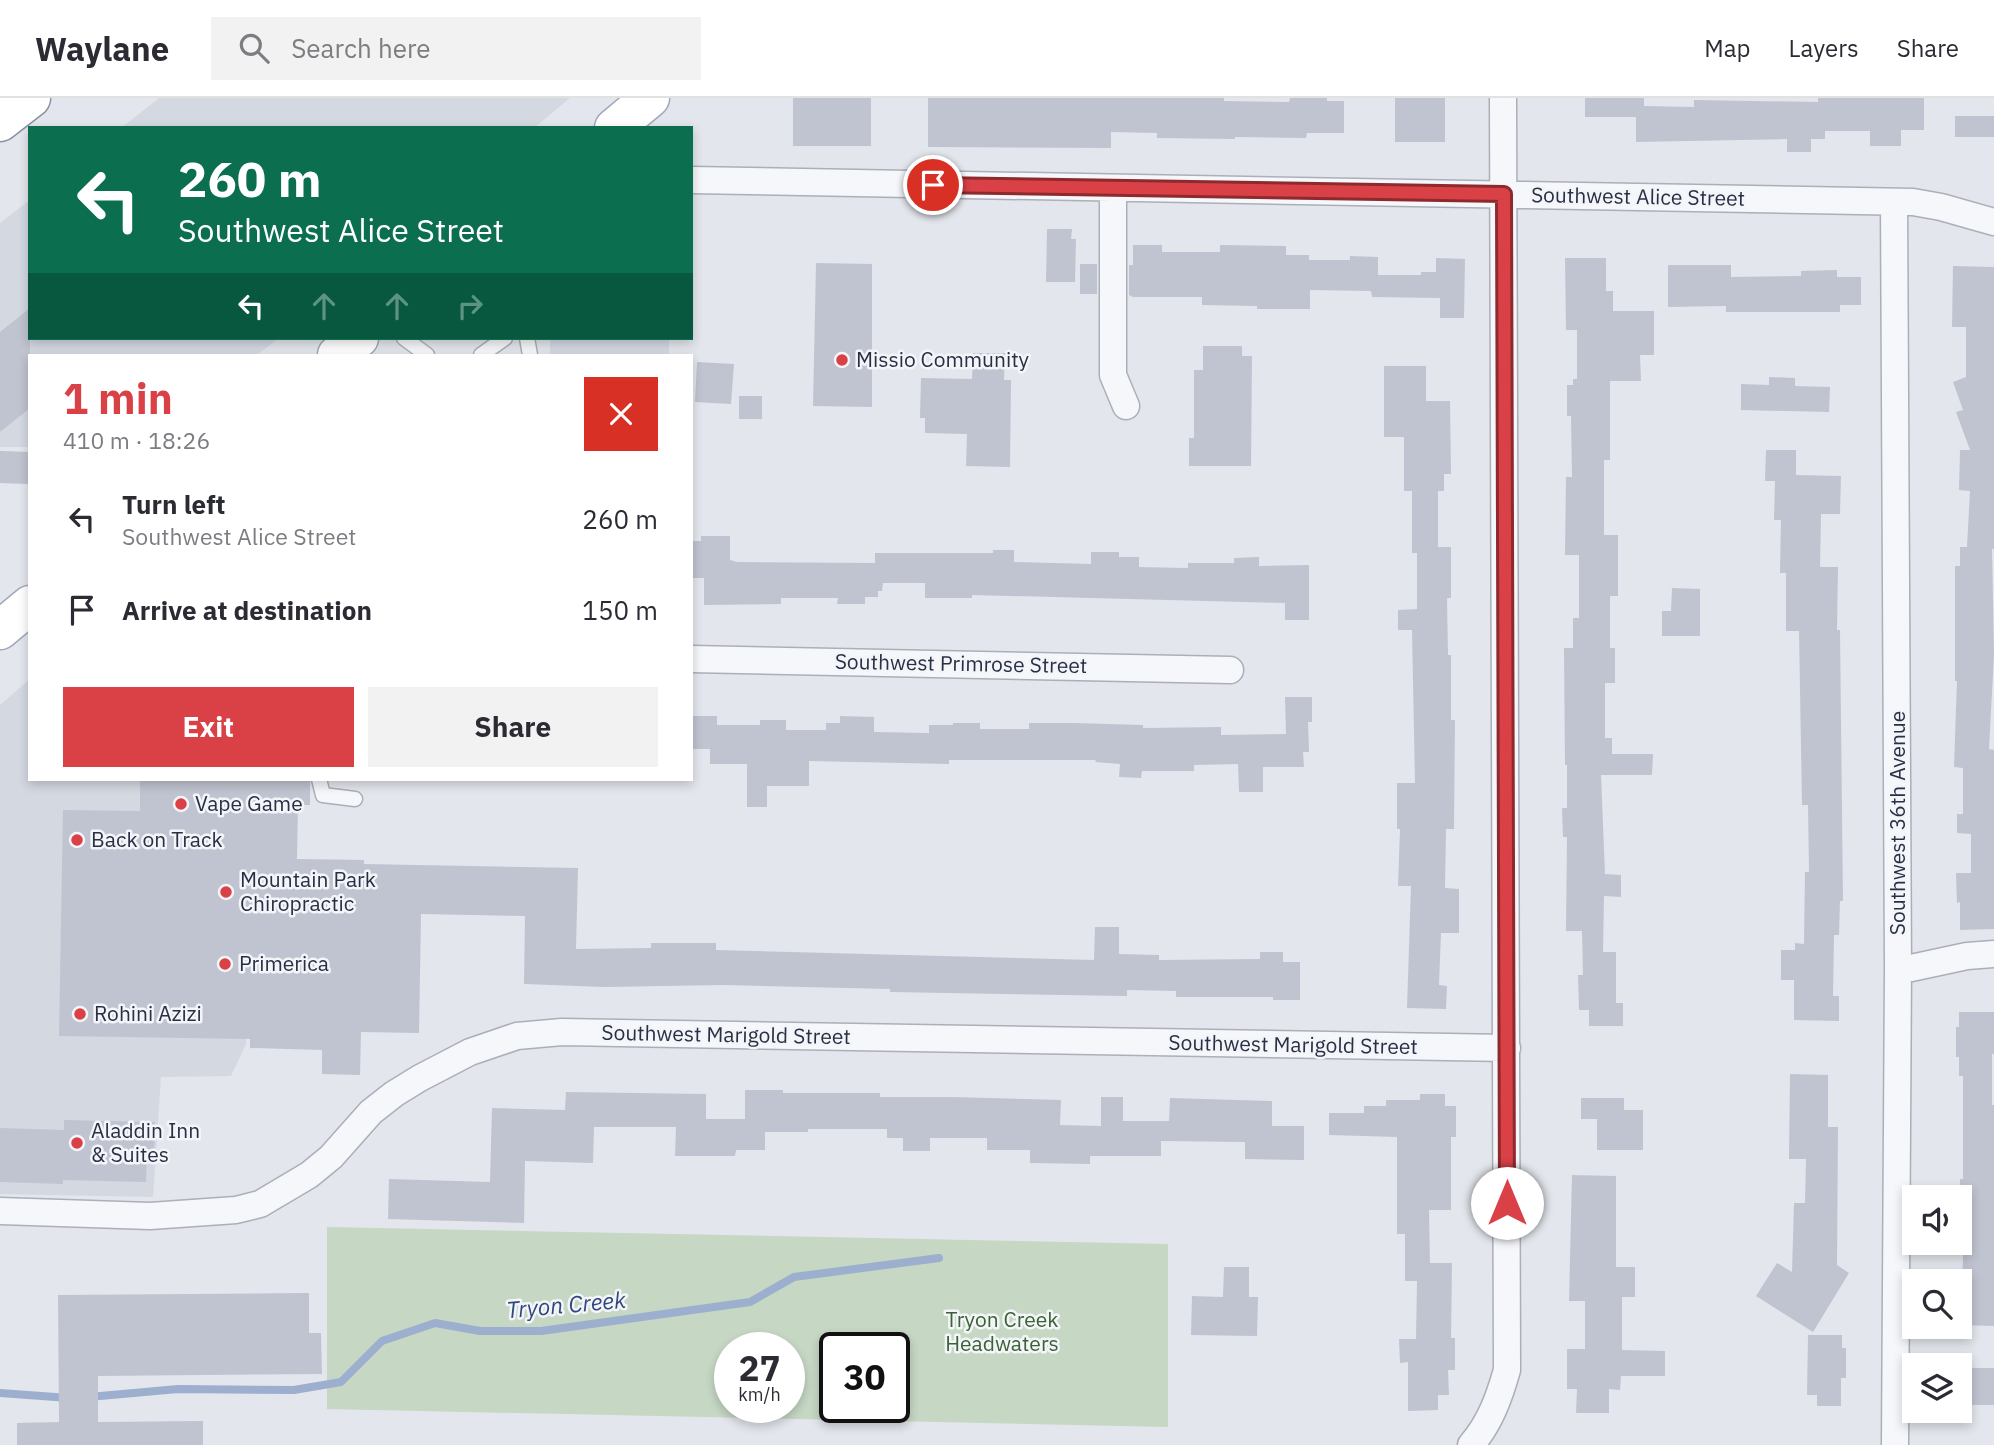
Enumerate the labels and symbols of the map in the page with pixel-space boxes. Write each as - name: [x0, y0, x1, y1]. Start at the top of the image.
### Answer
- pin: [903, 155, 963, 215]
- street label: Southwest Alice Street: [1531, 180, 1745, 212]
- place label: Missio Community: [856, 345, 1030, 373]
- marker: Missio Community: [834, 352, 850, 368]
- street label: Southwest Primrose Street: [835, 647, 1088, 679]
- street label: Southwest 36th Avenue: [1883, 711, 1911, 935]
- place label: Vape Game: [195, 789, 303, 817]
- marker: Vape Game: [173, 796, 189, 812]
- place label: Back on Track: [91, 825, 223, 853]
- marker: Back on Track: [69, 832, 85, 848]
- place label: Mountain Park Chiropractic: [240, 865, 376, 917]
- marker: Mountain Park Chiropractic: [218, 884, 234, 900]
- place label: Primerica: [239, 949, 329, 977]
- marker: Primerica: [217, 956, 233, 972]
- place label: Rohini Azizi: [94, 999, 202, 1027]
- marker: Rohini Azizi: [72, 1006, 88, 1022]
- street label: Southwest Marigold Street: [601, 1018, 851, 1050]
- street label: Southwest Marigold Street: [1168, 1028, 1418, 1060]
- place label: Aladdin Inn & Suites: [91, 1116, 200, 1168]
- marker: Aladdin Inn & Suites: [69, 1135, 85, 1151]
- position arrow: [1470, 1166, 1544, 1240]
- water label: Tryon Creek: [505, 1284, 628, 1324]
- park label: Tryon Creek Headwaters: [945, 1305, 1059, 1357]
- speed limit sign: 30: [819, 1332, 910, 1423]

